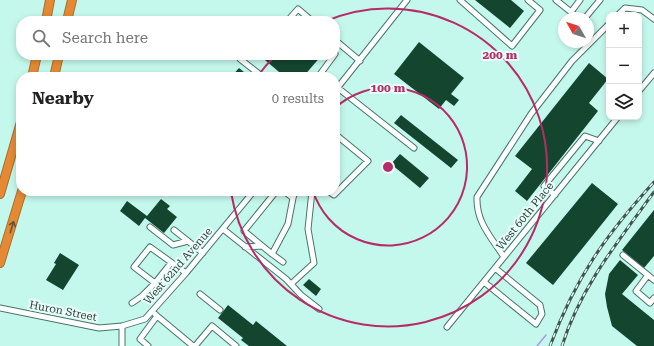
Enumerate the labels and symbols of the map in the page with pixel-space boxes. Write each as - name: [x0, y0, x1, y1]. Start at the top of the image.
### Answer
- north arrow: [558, 12, 594, 48]
- text: 200 m: [483, 48, 518, 62]
- text: 100 m: [371, 81, 406, 95]
- centre of rings: [381, 160, 395, 174]
- street label: West 60th Place: [494, 179, 556, 253]
- one-way arrow: [9, 221, 16, 234]
- street label: West 62nd Avenue: [141, 225, 215, 307]
- street label: Huron Street: [28, 298, 98, 324]

